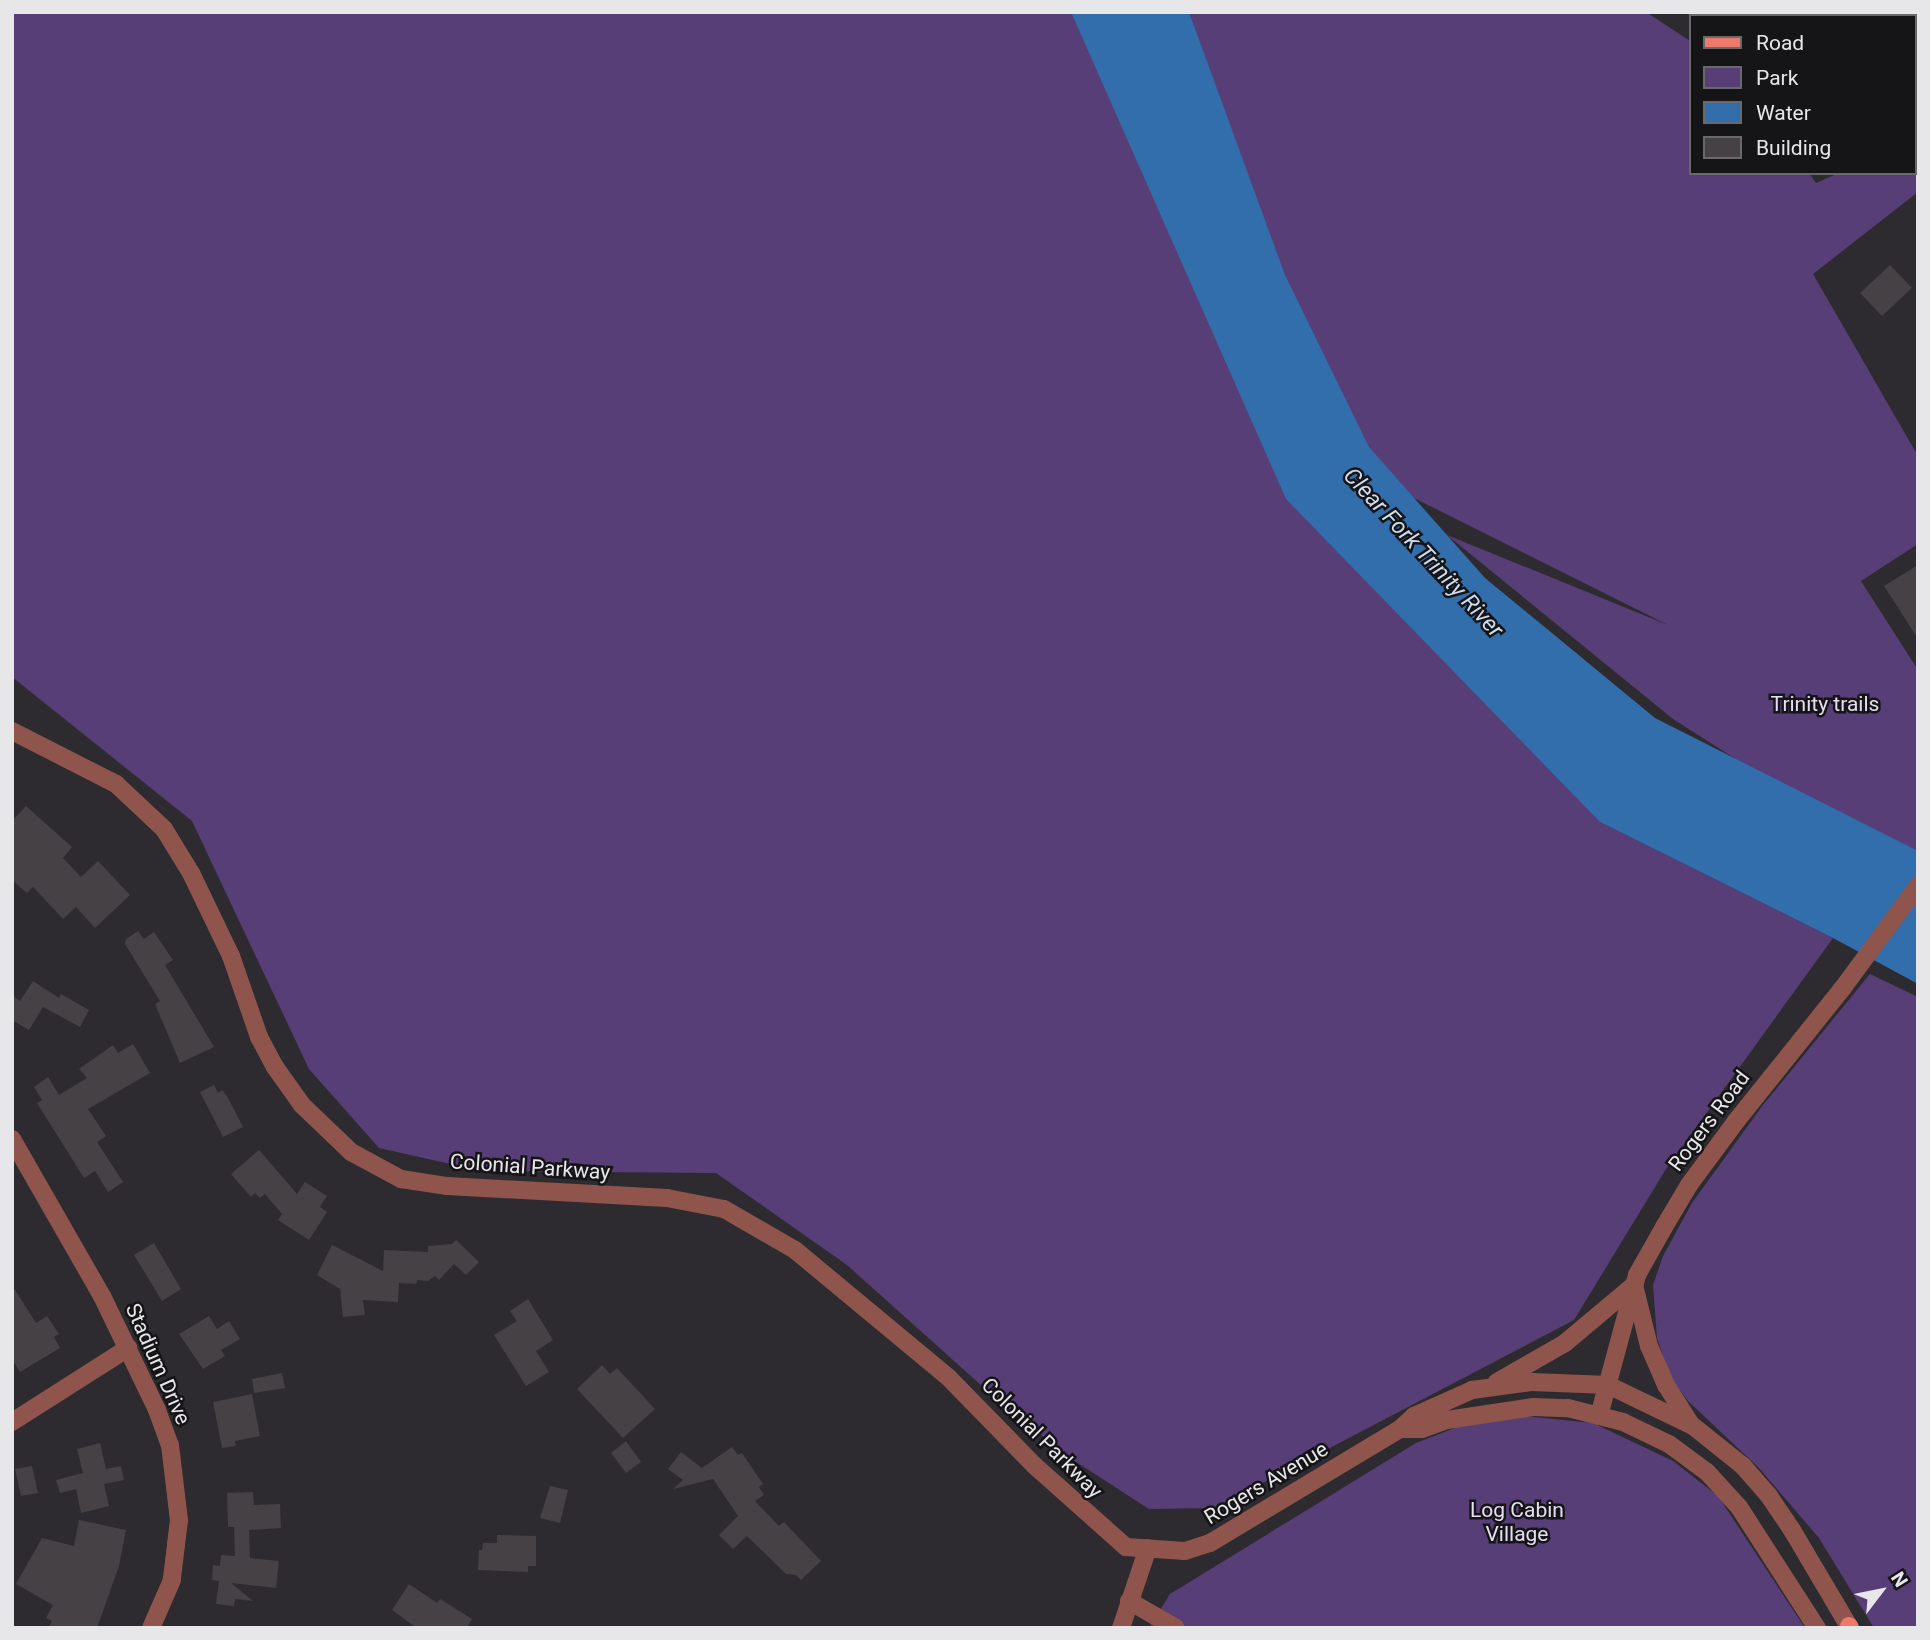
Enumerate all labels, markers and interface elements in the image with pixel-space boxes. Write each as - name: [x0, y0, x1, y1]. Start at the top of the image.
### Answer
- legend: [1688, 14, 1916, 175]
- text: Road: [1756, 31, 1804, 55]
- text: Park: [1756, 66, 1798, 90]
- text: Water: [1756, 101, 1811, 125]
- text: Building: [1756, 136, 1831, 160]
- water label: Clear Fork Trinity River: [1337, 462, 1509, 644]
- park label: Trinity trails: [1771, 691, 1879, 717]
- street label: Rogers Road: [1663, 1066, 1755, 1176]
- street label: Colonial Parkway: [449, 1149, 611, 1185]
- street label: Stadium Drive: [120, 1299, 196, 1429]
- street label: Colonial Parkway: [976, 1372, 1108, 1504]
- street label: Rogers Avenue: [1200, 1436, 1332, 1530]
- park label: Log Cabin Village: [1470, 1497, 1564, 1547]
- north arrow: [1846, 1556, 1916, 1626]
- text: N: [1886, 1568, 1913, 1591]

